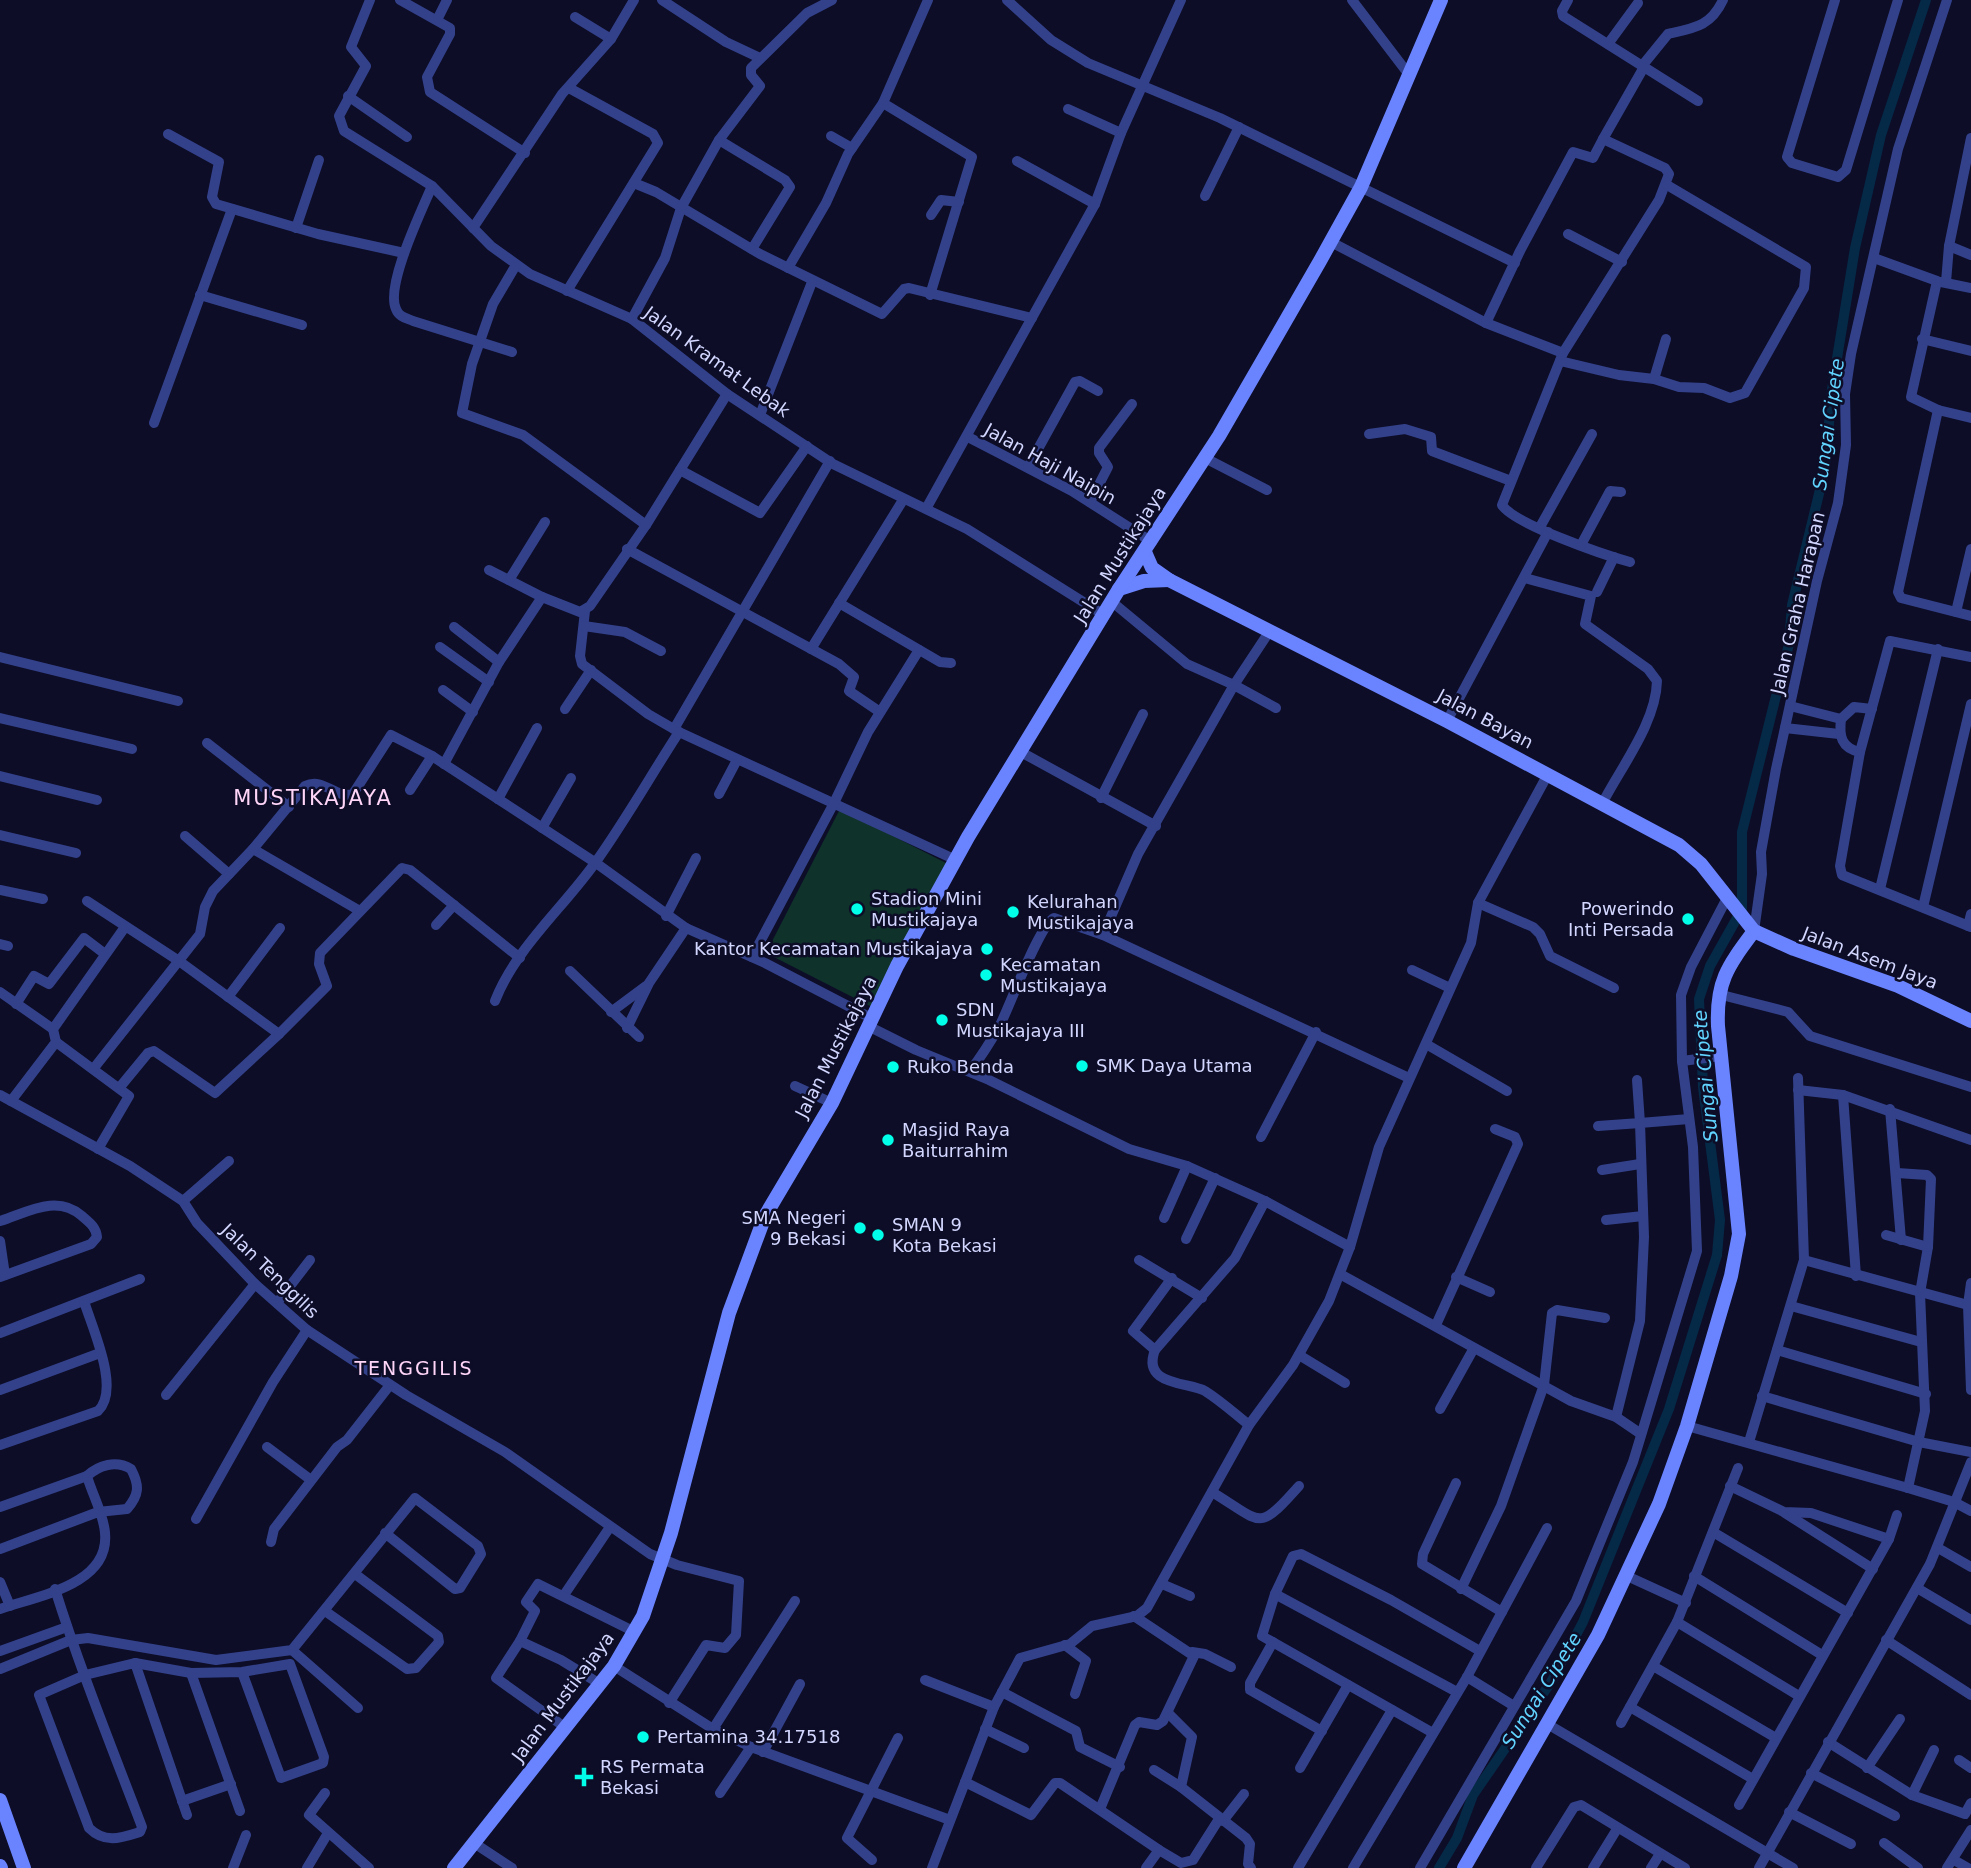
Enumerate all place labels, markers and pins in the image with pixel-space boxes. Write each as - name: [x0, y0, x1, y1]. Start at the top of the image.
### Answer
- place label: Stadion Mini Mustikajaya: [871, 888, 982, 930]
- place label: Kelurahan Mustikajaya: [1027, 891, 1134, 933]
- place label: Powerindo Inti Persada: [1568, 898, 1674, 940]
- marker: Stadion Mini Mustikajaya: [849, 901, 865, 917]
- marker: Kelurahan Mustikajaya: [1005, 904, 1021, 920]
- marker: Powerindo Inti Persada: [1680, 911, 1696, 927]
- place label: Kantor Kecamatan Mustikajaya: [694, 938, 973, 959]
- marker: Kantor Kecamatan Mustikajaya: [979, 941, 995, 957]
- place label: Kecamatan Mustikajaya: [1000, 954, 1107, 996]
- marker: Kecamatan Mustikajaya: [978, 967, 994, 983]
- place label: SDN Mustikajaya III: [956, 999, 1085, 1041]
- marker: SDN Mustikajaya III: [934, 1012, 950, 1028]
- place label: SMK Daya Utama: [1096, 1055, 1253, 1076]
- place label: Ruko Benda: [907, 1056, 1014, 1077]
- marker: SMK Daya Utama: [1074, 1058, 1090, 1074]
- marker: Ruko Benda: [885, 1059, 901, 1075]
- place label: Masjid Raya Baiturrahim: [902, 1119, 1010, 1161]
- marker: Masjid Raya Baiturrahim: [880, 1132, 896, 1148]
- place label: SMA Negeri 9 Bekasi: [742, 1207, 846, 1249]
- place label: SMAN 9 Kota Bekasi: [892, 1214, 997, 1256]
- marker: SMA Negeri 9 Bekasi: [852, 1220, 868, 1236]
- marker: SMAN 9 Kota Bekasi: [870, 1227, 886, 1243]
- place label: Pertamina 34.17518: [657, 1726, 840, 1747]
- marker: Pertamina 34.17518: [635, 1729, 651, 1745]
- place label: RS Permata Bekasi: [600, 1756, 705, 1798]
- marker: RS Permata Bekasi: [574, 1767, 594, 1787]

